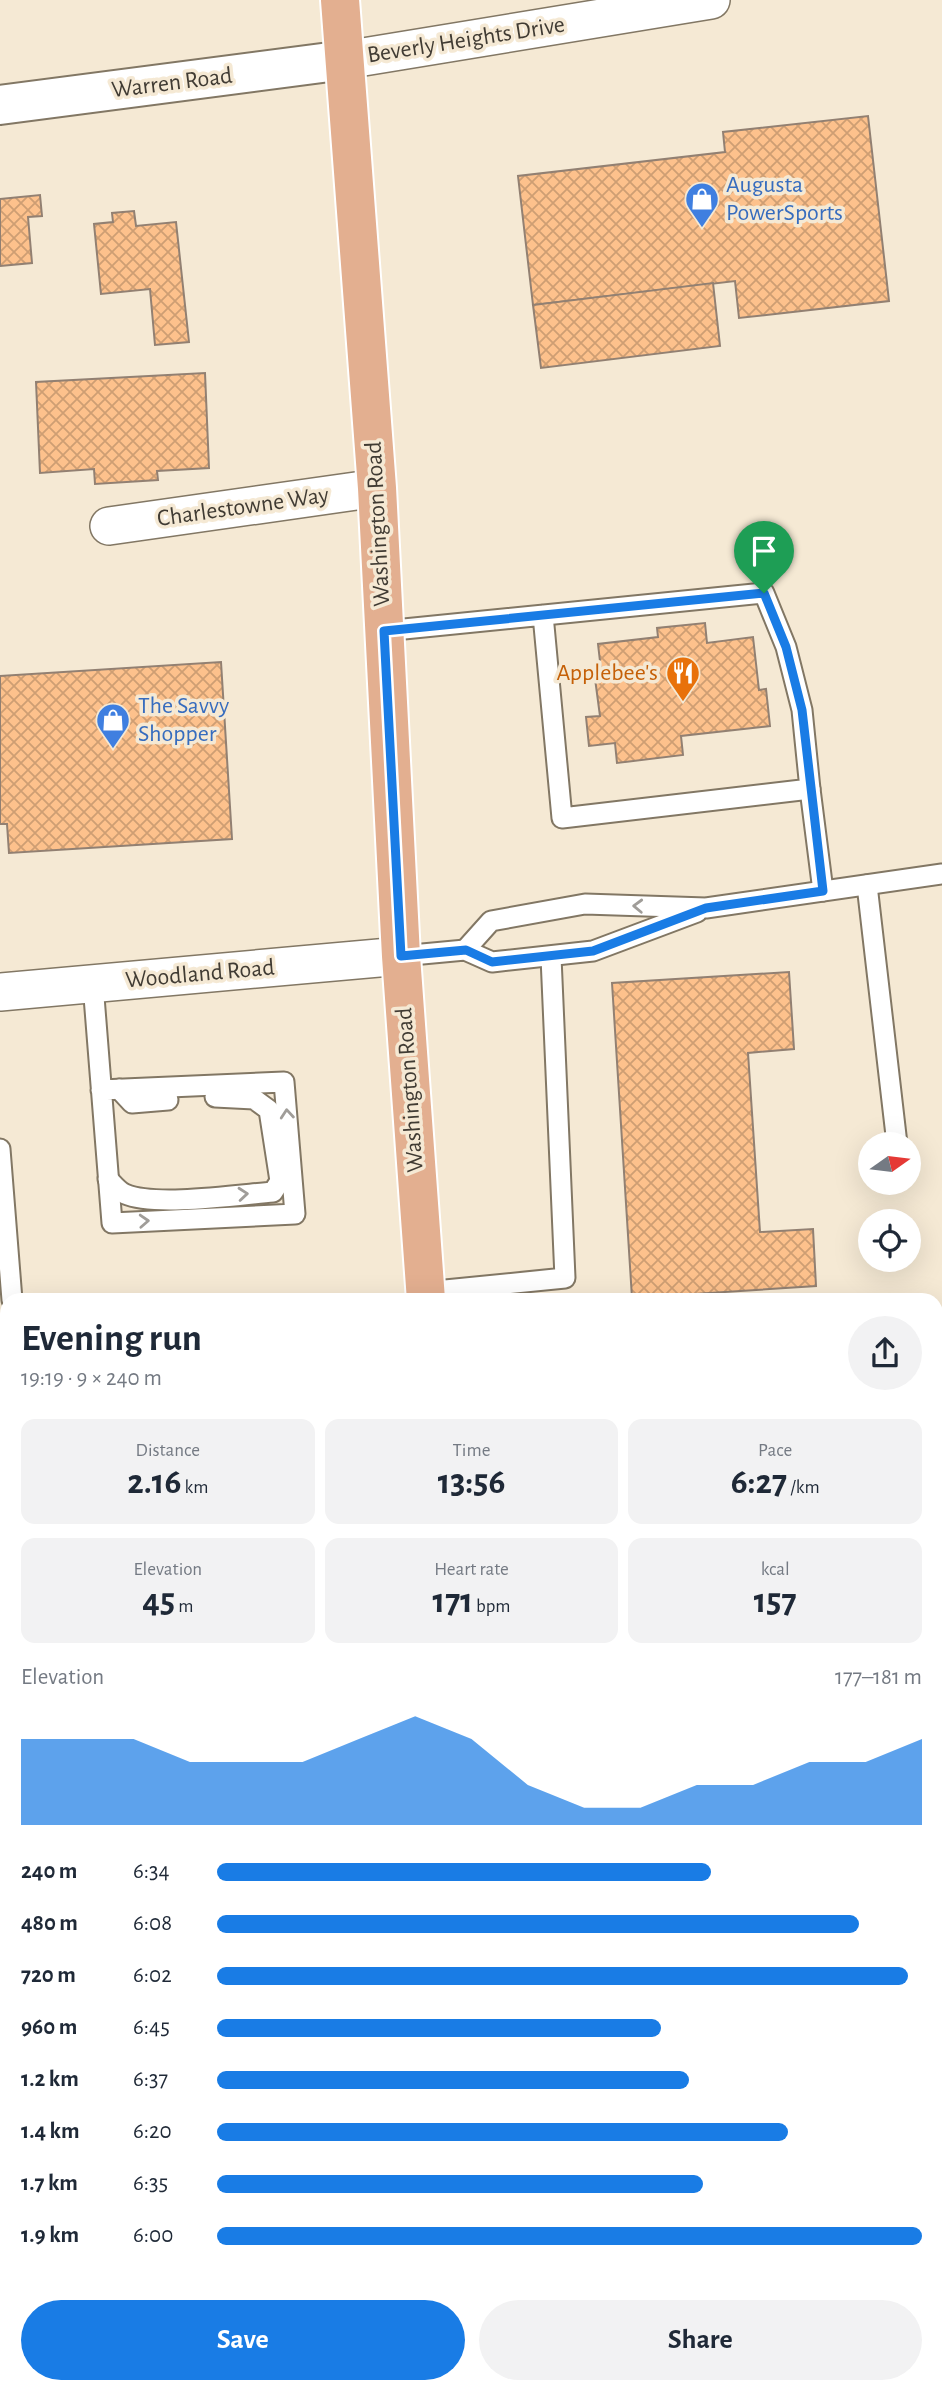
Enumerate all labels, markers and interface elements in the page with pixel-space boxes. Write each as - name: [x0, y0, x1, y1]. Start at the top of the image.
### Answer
- street label: Beverly Heights Drive: [365, 13, 567, 67]
- street label: Warren Road: [110, 64, 234, 102]
- place label: Augusta PowerSports: [726, 173, 843, 225]
- shop icon: Augusta PowerSports: [683, 180, 721, 229]
- street label: Washington Road: [362, 441, 394, 607]
- street label: Charlestowne Way: [156, 483, 330, 531]
- pin: [734, 521, 794, 593]
- icon: arrive: [745, 532, 783, 570]
- restaurant icon: Applebee's: [664, 654, 702, 703]
- place label: Applebee's: [556, 661, 658, 685]
- place label: The Savvy Shopper: [138, 694, 229, 746]
- shop icon: The Savvy Shopper: [94, 701, 132, 750]
- one-way arrow: [632, 898, 643, 913]
- street label: Woodland Road: [124, 956, 276, 992]
- street label: Washington Road: [392, 1007, 428, 1173]
- one-way arrow: [280, 1108, 295, 1119]
- north arrow: [858, 1132, 920, 1195]
- map controls: [858, 1132, 921, 1272]
- one-way arrow: [238, 1187, 249, 1202]
- button: locate: [858, 1209, 921, 1272]
- one-way arrow: [139, 1214, 150, 1229]
- button: share: [848, 1316, 922, 1390]
- text: Evening run: [21, 1320, 202, 1358]
- text: 19:19 · 9 × 240 m: [21, 1367, 162, 1390]
- text: Distance: [136, 1441, 200, 1460]
- text: Time: [453, 1441, 490, 1460]
- text: Pace: [758, 1441, 792, 1460]
- text: 2.16: [127, 1465, 181, 1500]
- text: 13:56: [438, 1465, 505, 1500]
- text: 6:27: [731, 1465, 787, 1500]
- text: km: [181, 1478, 208, 1497]
- text: /km: [787, 1478, 820, 1497]
- text: Elevation: [133, 1560, 202, 1579]
- text: Heart rate: [434, 1560, 509, 1579]
- text: kcal: [761, 1560, 790, 1579]
- text: 45: [142, 1584, 175, 1619]
- text: 171: [433, 1584, 473, 1619]
- text: 157: [754, 1584, 797, 1619]
- text: m: [175, 1597, 193, 1616]
- text: bpm: [473, 1597, 510, 1616]
- text: Elevation: [21, 1666, 104, 1689]
- text: 177–181 m: [835, 1666, 922, 1689]
- text: 240 m: [21, 1860, 77, 1883]
- text: 6:34: [133, 1860, 170, 1883]
- text: 480 m: [21, 1912, 78, 1935]
- text: 6:08: [133, 1912, 172, 1935]
- text: 720 m: [21, 1964, 76, 1987]
- text: 6:02: [133, 1964, 172, 1987]
- text: 960 m: [21, 2016, 77, 2039]
- text: 6:45: [133, 2016, 170, 2039]
- text: 1.2 km: [21, 2068, 79, 2091]
- text: 6:37: [133, 2068, 168, 2091]
- text: 1.4 km: [21, 2120, 80, 2143]
- text: 6:20: [133, 2120, 172, 2143]
- text: 1.7 km: [21, 2172, 78, 2195]
- text: 6:35: [133, 2172, 168, 2195]
- text: 1.9 km: [21, 2224, 79, 2247]
- text: 6:00: [133, 2224, 173, 2247]
- button: Save: [21, 2300, 465, 2380]
- button: Share: [479, 2300, 922, 2380]

